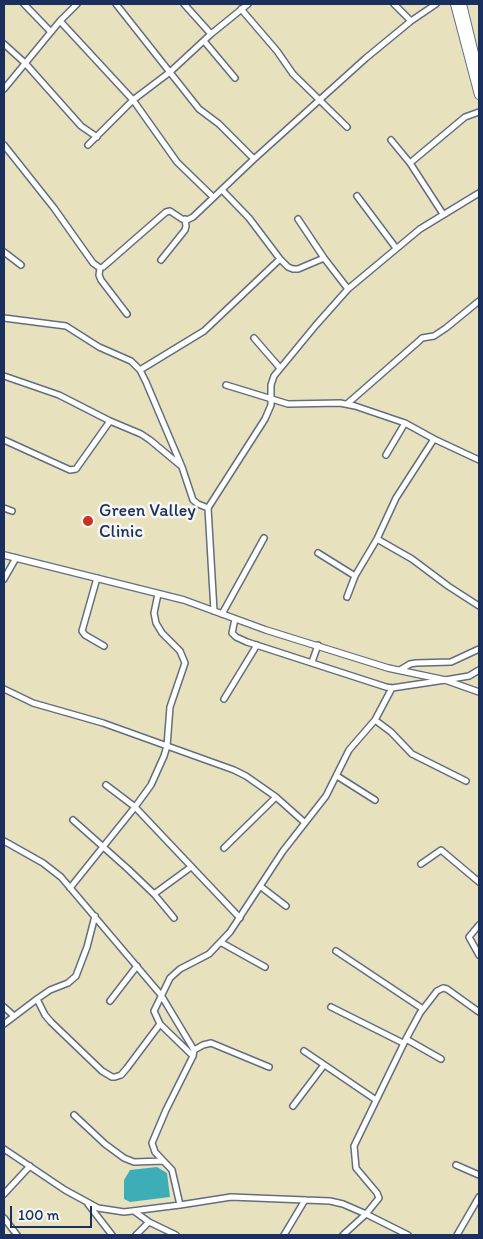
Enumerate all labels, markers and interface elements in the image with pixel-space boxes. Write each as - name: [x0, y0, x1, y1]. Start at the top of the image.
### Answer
- place label: Green Valley Clinic: [99, 500, 196, 542]
- marker: Green Valley Clinic: [81, 514, 95, 528]
- scale bar: [12, 1196, 95, 1228]
- text: 100 m: [18, 1206, 59, 1224]

